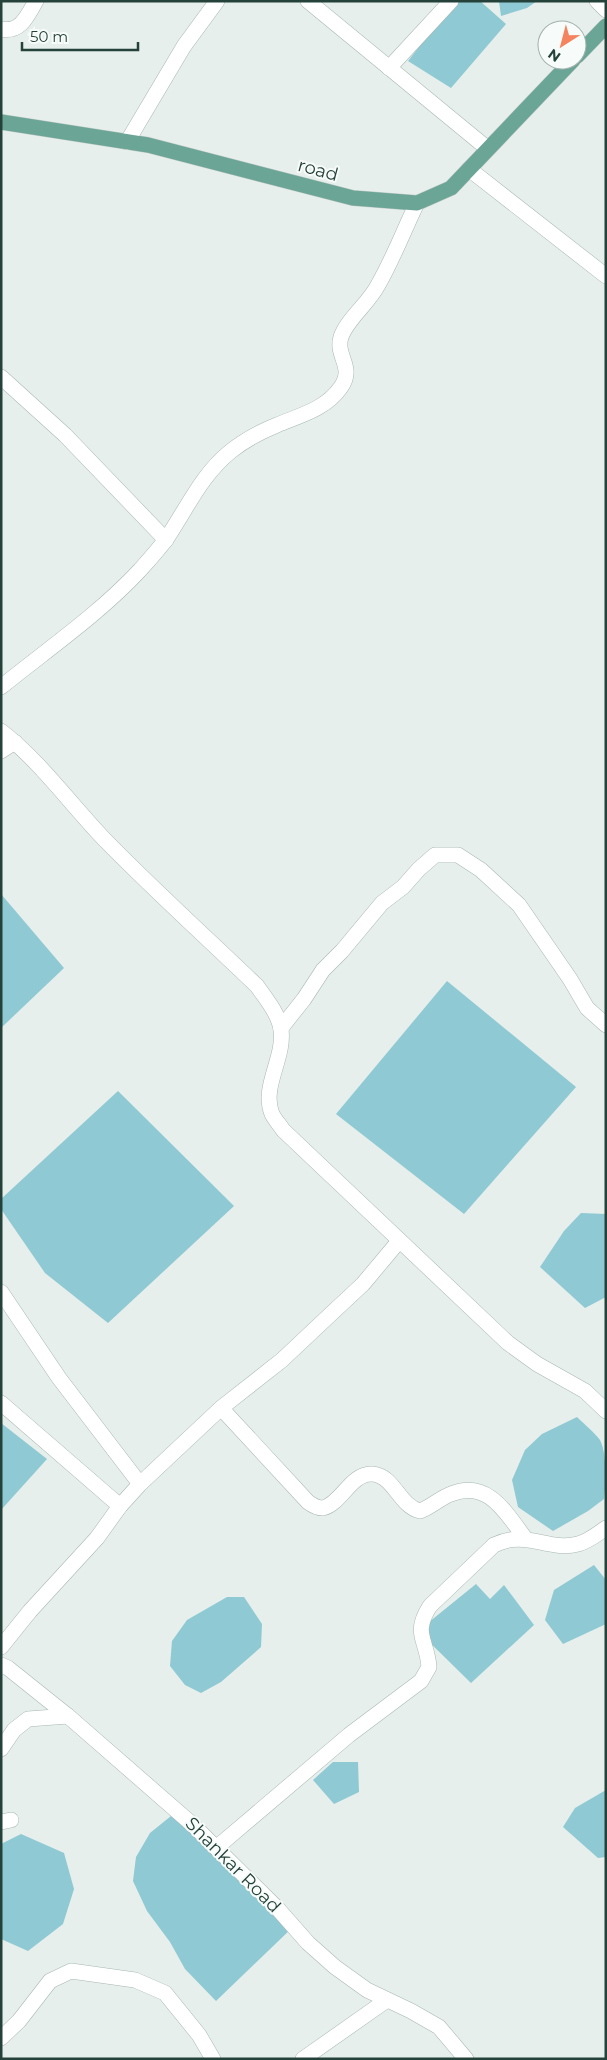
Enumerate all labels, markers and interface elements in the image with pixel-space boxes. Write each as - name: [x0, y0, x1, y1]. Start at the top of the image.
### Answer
- scale bar: [22, 20, 139, 52]
- north arrow: [537, 20, 587, 70]
- text: 50 m: [30, 27, 68, 46]
- text: N: [544, 45, 564, 66]
- street label: road: [295, 154, 341, 186]
- street label: Shankar Road: [181, 1813, 285, 1917]

